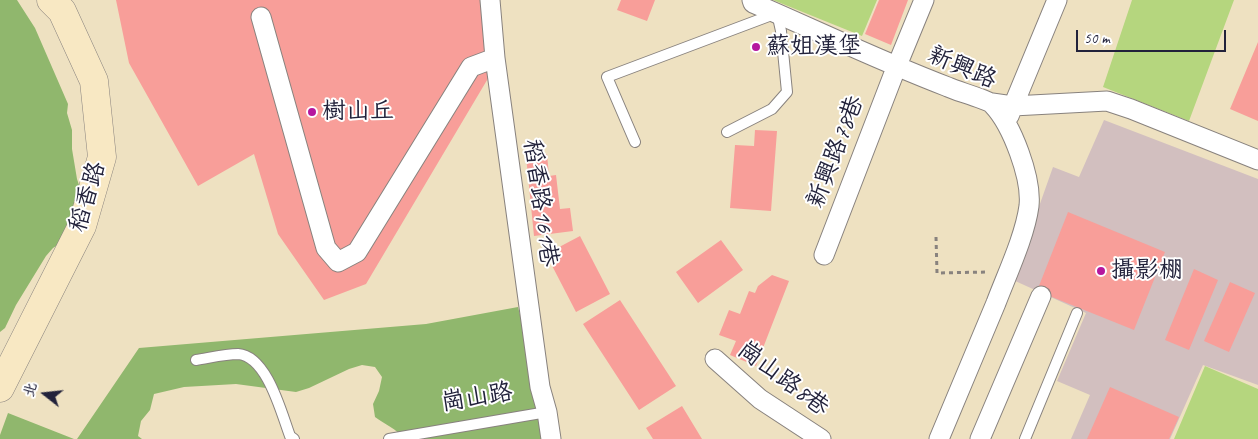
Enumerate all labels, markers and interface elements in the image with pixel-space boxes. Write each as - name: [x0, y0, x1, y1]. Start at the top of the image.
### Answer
- scale bar: [1078, 20, 1228, 52]
- text: 50 m: [1084, 29, 1110, 48]
- place label: 蘇姐漢堡: [766, 33, 862, 61]
- marker: 蘇姐漢堡: [750, 41, 762, 53]
- street label: 新興路: [923, 41, 1001, 95]
- street label: 新興路78巷: [801, 92, 871, 212]
- place label: 樹山丘: [322, 98, 394, 126]
- marker: 樹山丘: [306, 106, 318, 118]
- street label: 稻香路161巷: [517, 137, 563, 269]
- street label: 稻香路: [64, 158, 112, 236]
- place label: 攝影棚: [1111, 257, 1183, 285]
- marker: 攝影棚: [1095, 265, 1107, 277]
- street label: 崗山路8巷: [732, 335, 834, 423]
- north arrow: [20, 369, 70, 419]
- street label: 崗山路: [439, 378, 515, 418]
- text: 北: [20, 381, 40, 399]

